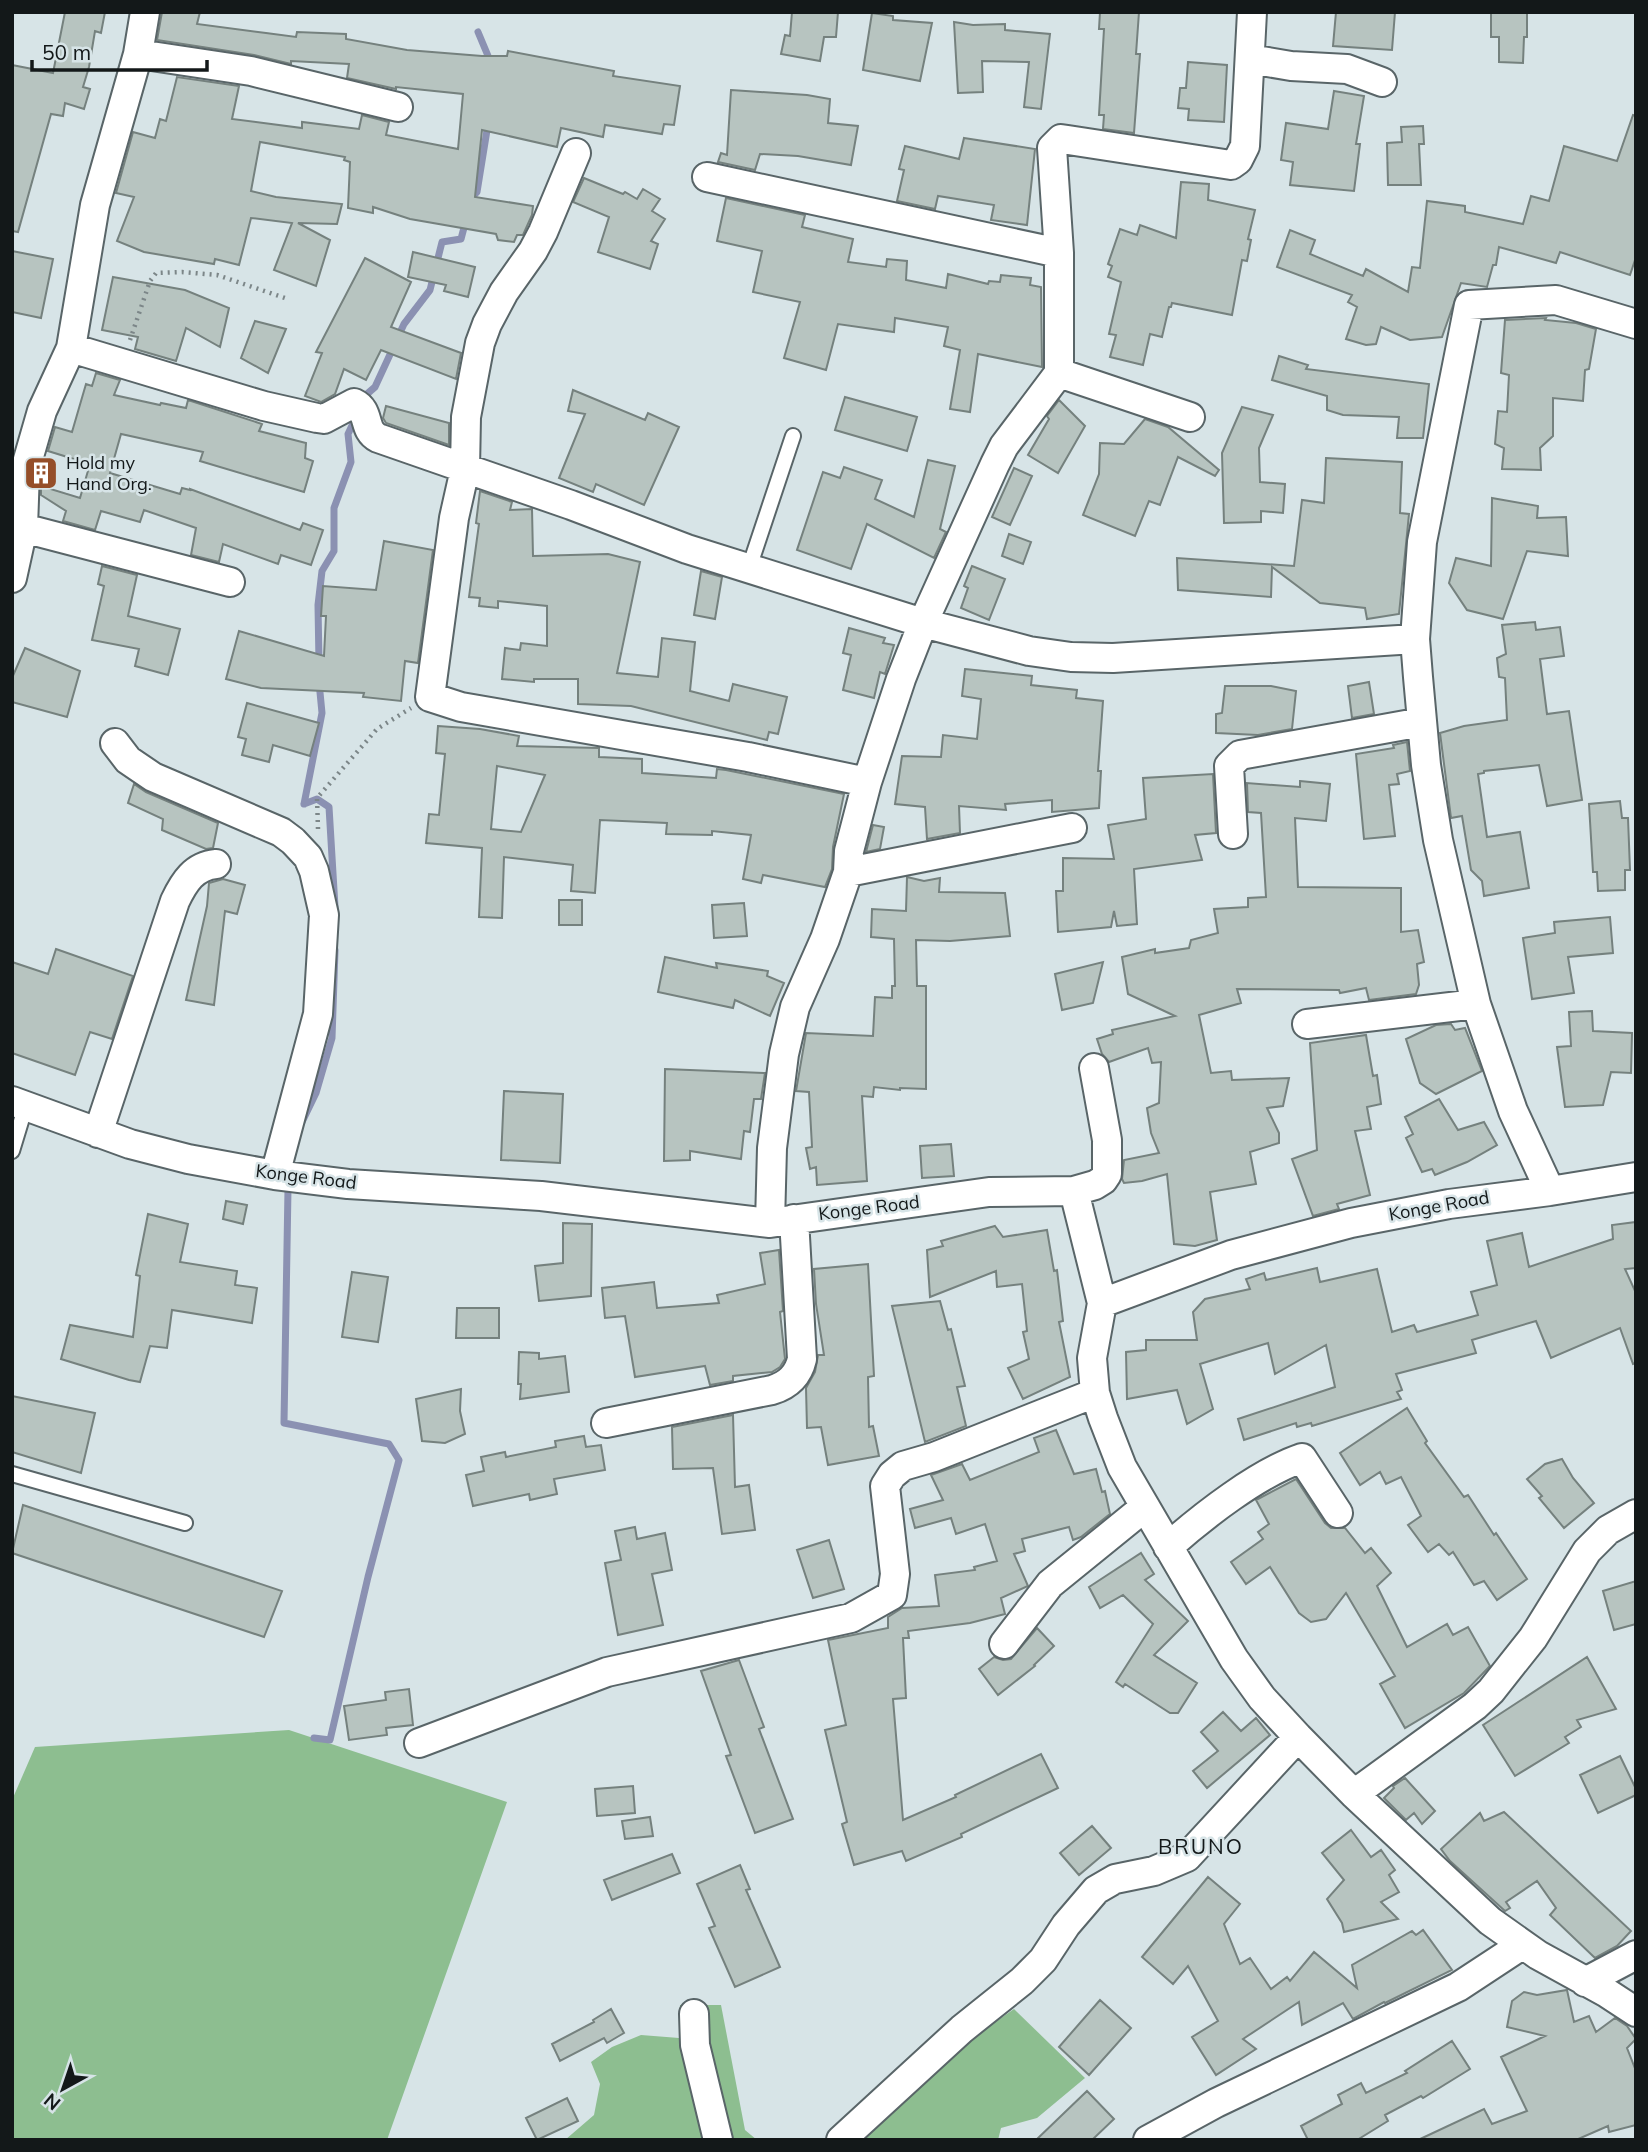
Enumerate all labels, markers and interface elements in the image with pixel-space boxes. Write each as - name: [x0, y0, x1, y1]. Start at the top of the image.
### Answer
- scale bar: [32, 28, 206, 72]
- text: 50 m: [42, 39, 91, 65]
- place label: Hold my Hand Org.: [66, 451, 152, 495]
- building icon: Hold my Hand Org.: [22, 454, 60, 492]
- street label: Konge Road: [254, 1159, 358, 1194]
- street label: Konge Road: [1387, 1185, 1491, 1226]
- street label: Konge Road: [817, 1190, 921, 1225]
- district label: BRUNO: [1158, 1833, 1244, 1859]
- north arrow: [28, 2054, 98, 2124]
- text: N: [39, 2088, 65, 2116]

